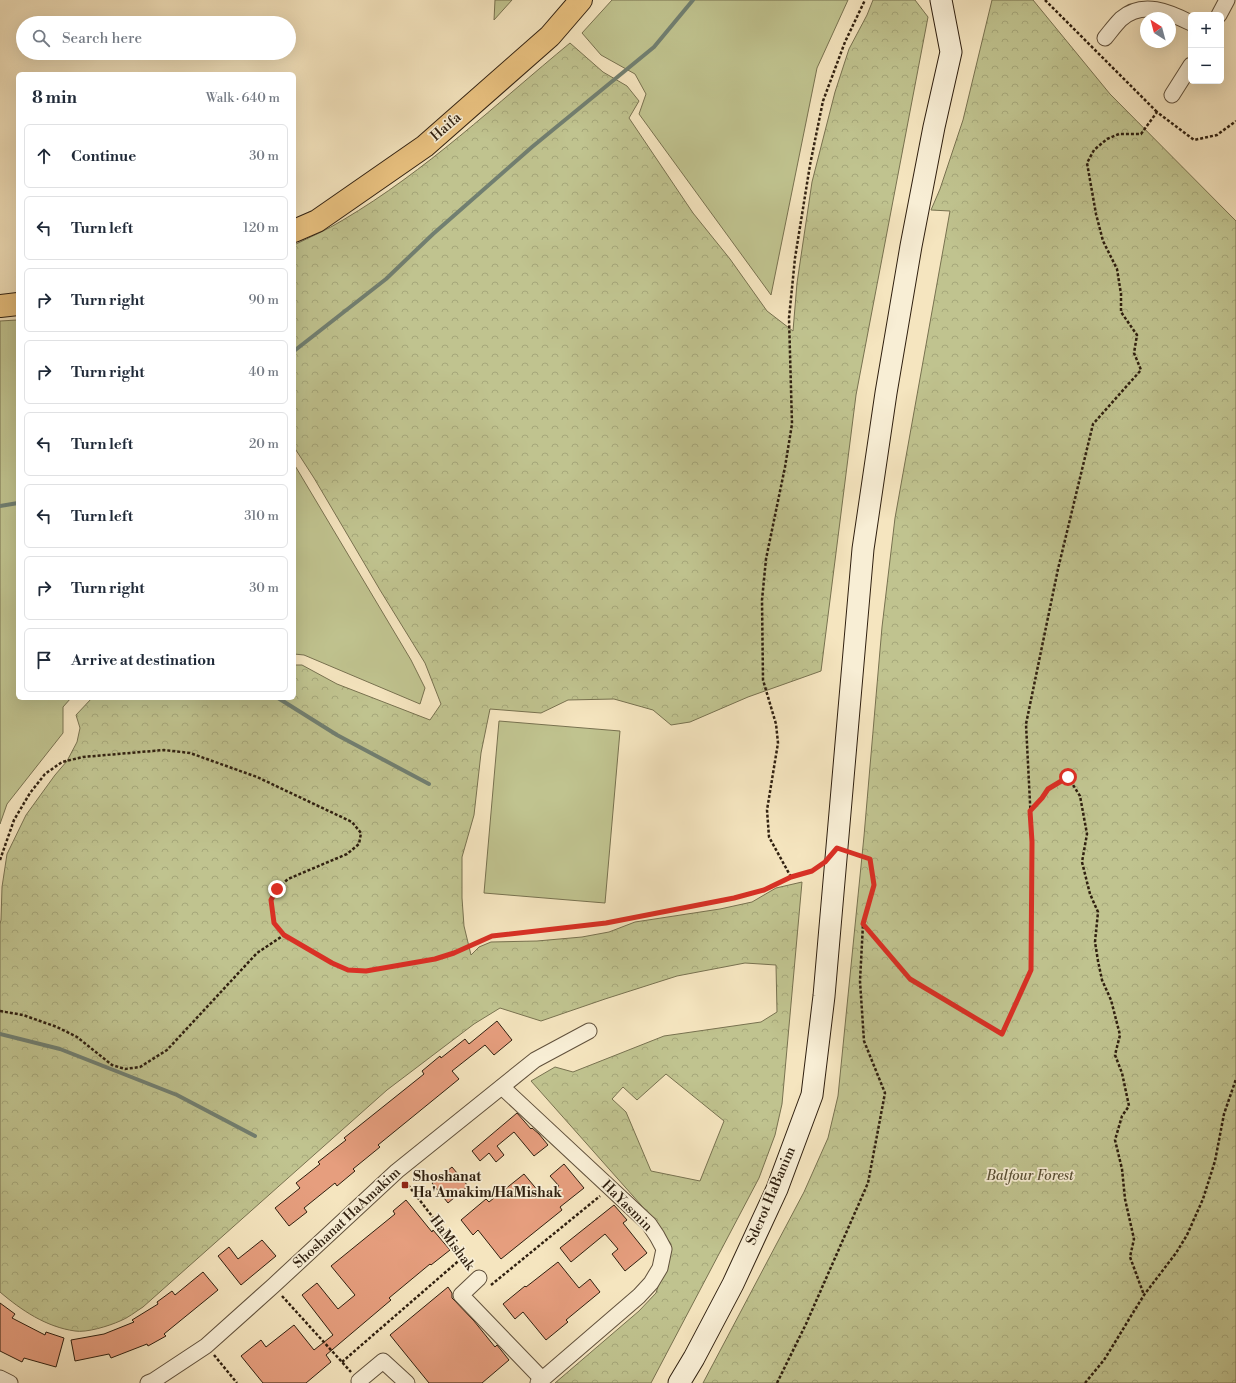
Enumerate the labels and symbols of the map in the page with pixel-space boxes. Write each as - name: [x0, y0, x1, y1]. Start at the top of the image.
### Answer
- north arrow: [1140, 12, 1176, 48]
- street label: Haifa: [427, 108, 466, 145]
- route start: [1059, 768, 1077, 786]
- route end: [268, 880, 286, 898]
- street label: Sderot HaBanim: [742, 1144, 800, 1248]
- street label: Shoshanat HaAmakim: [289, 1163, 405, 1273]
- park label: Balfour Forest: [985, 1167, 1074, 1185]
- place label: Shoshanat Ha'Amakim/HaMishak: [413, 1168, 562, 1202]
- street label: HaYasmin: [598, 1177, 657, 1236]
- marker: Shoshanat Ha'Amakim/HaMishak: [400, 1180, 410, 1190]
- street label: HaMishak: [426, 1212, 479, 1275]

